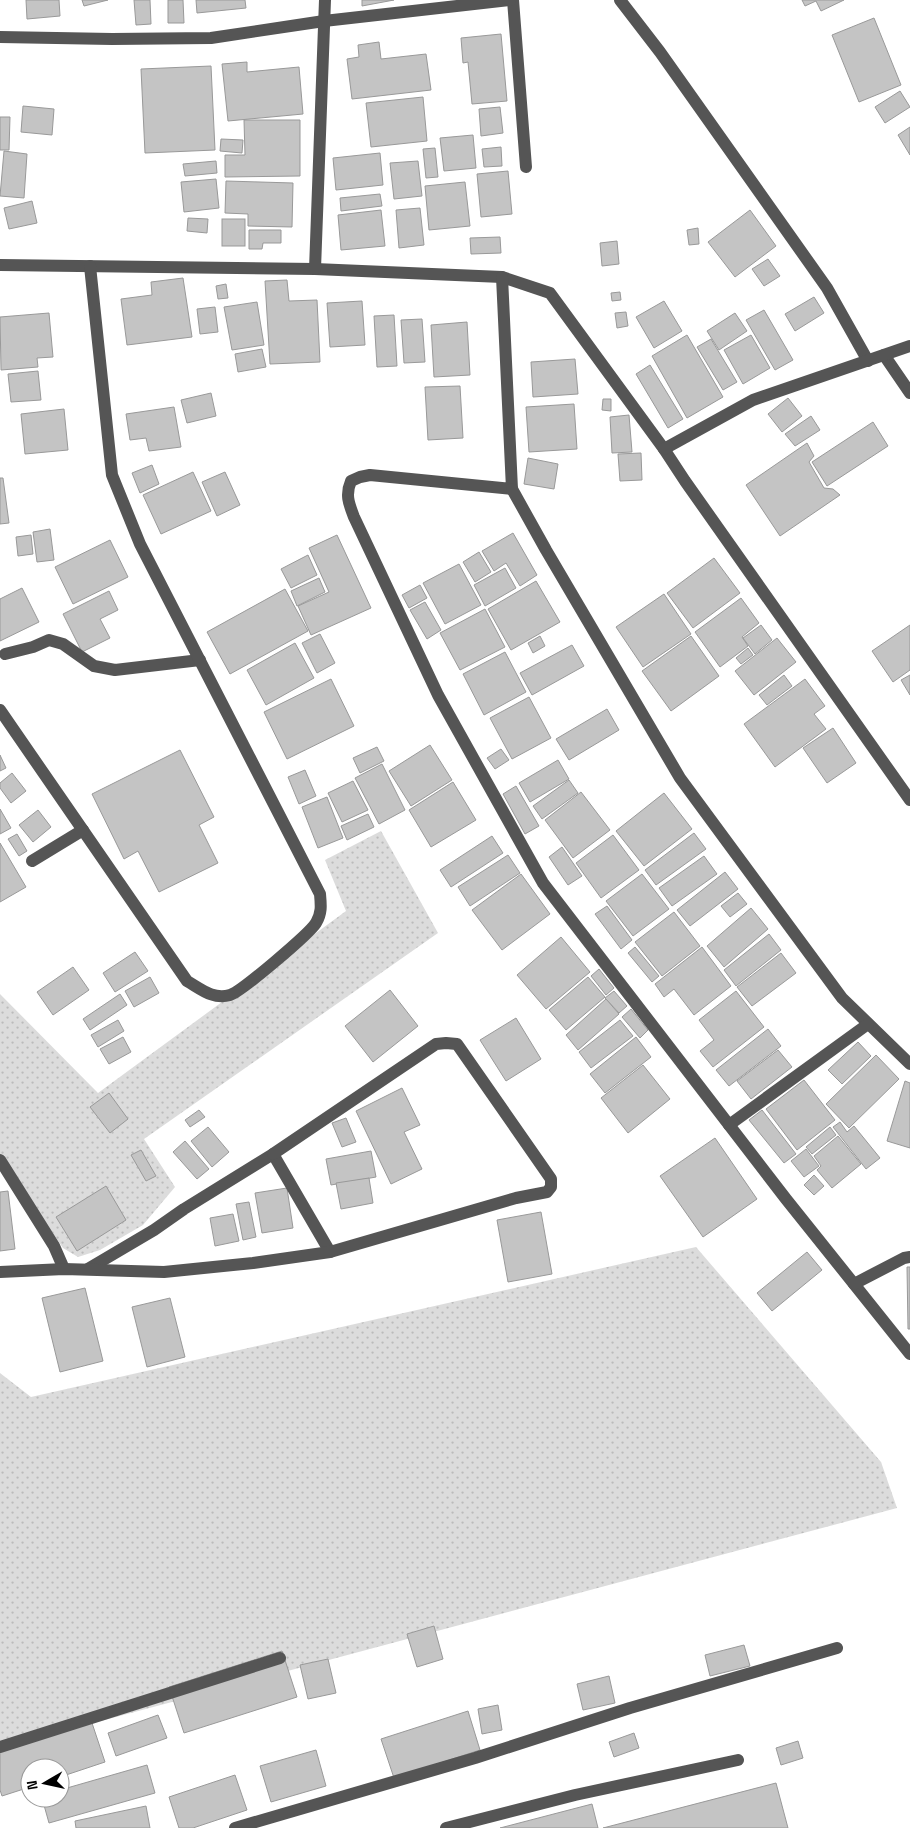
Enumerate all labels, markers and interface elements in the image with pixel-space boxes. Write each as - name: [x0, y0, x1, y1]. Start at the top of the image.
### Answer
- north arrow: [20, 1758, 70, 1808]
- text: N: [23, 1779, 42, 1791]

